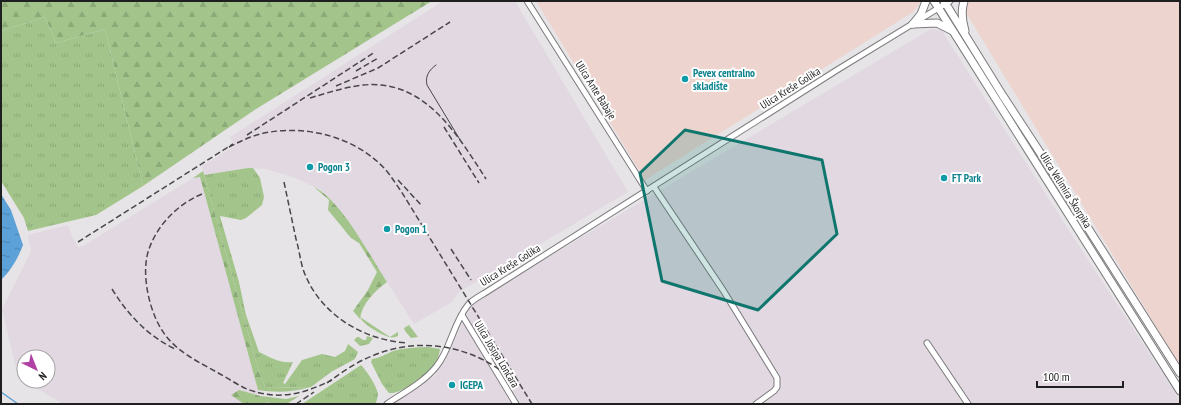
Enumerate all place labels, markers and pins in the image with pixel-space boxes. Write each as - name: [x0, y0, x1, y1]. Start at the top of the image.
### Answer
- place label: Pevex centralno skladište: [693, 66, 755, 93]
- marker: Pevex centralno skladište: [680, 74, 690, 84]
- place label: Pogon 3: [318, 160, 350, 174]
- marker: Pogon 3: [305, 162, 315, 172]
- place label: FT Park: [952, 171, 981, 185]
- marker: FT Park: [939, 173, 949, 183]
- place label: Pogon 1: [395, 222, 427, 236]
- marker: Pogon 1: [382, 224, 392, 234]
- place label: IGEPA: [460, 378, 483, 392]
- marker: IGEPA: [447, 380, 457, 390]

